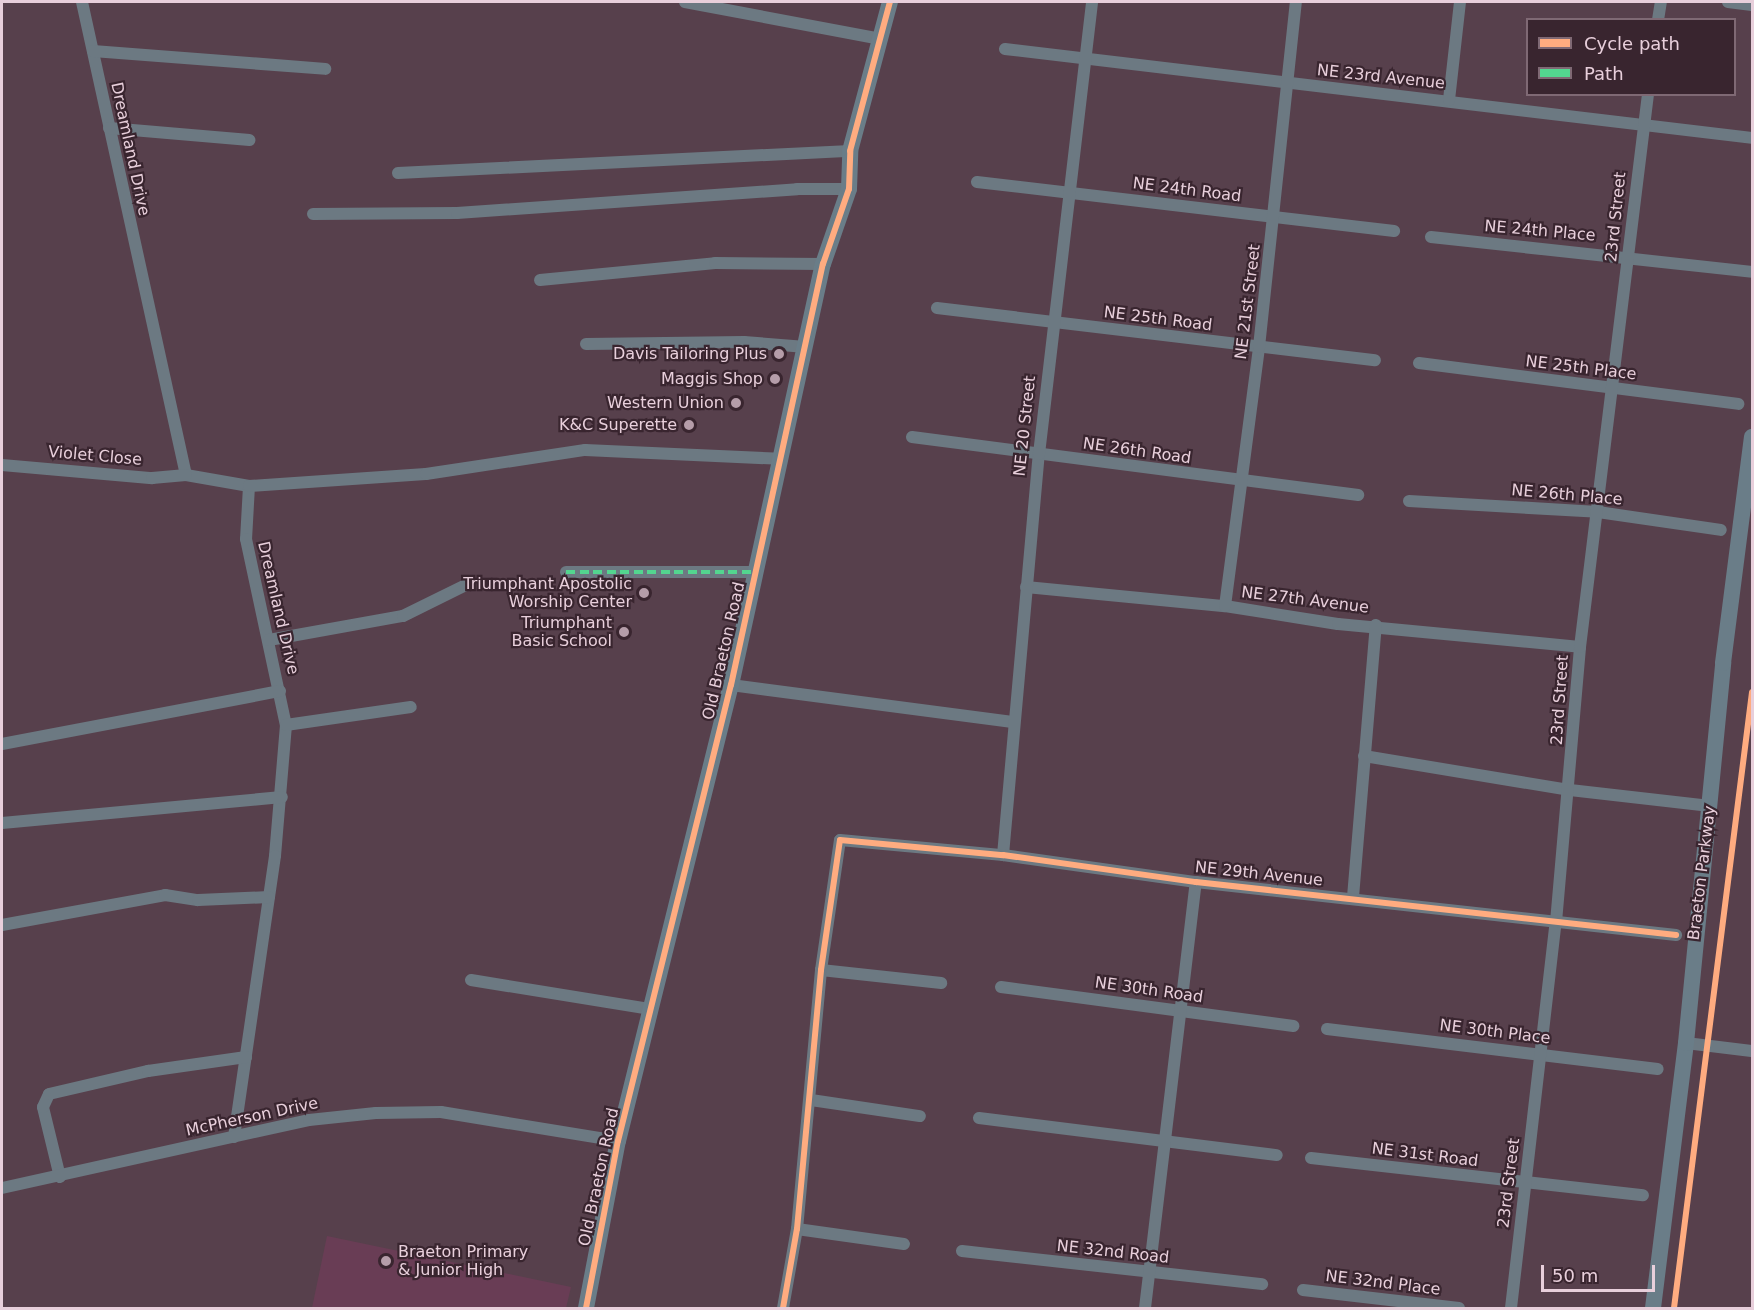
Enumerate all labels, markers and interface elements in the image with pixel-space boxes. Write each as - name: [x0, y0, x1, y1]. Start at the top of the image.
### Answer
- legend: [1526, 18, 1736, 96]
- text: Cycle path: [1584, 33, 1680, 54]
- street label: NE 23rd Avenue: [1316, 61, 1446, 93]
- text: Path: [1584, 63, 1624, 84]
- street label: Dreamland Drive: [106, 80, 154, 218]
- street label: 23rd Street: [1602, 171, 1630, 263]
- street label: NE 24th Road: [1132, 174, 1242, 206]
- street label: NE 24th Place: [1484, 217, 1596, 245]
- street label: NE 21st Street: [1231, 243, 1265, 361]
- street label: NE 25th Road: [1103, 303, 1213, 335]
- place label: Davis Tailoring Plus: [613, 344, 767, 364]
- marker: Davis Tailoring Plus: [772, 347, 786, 361]
- street label: NE 25th Place: [1524, 352, 1638, 384]
- place label: Maggis Shop: [661, 369, 763, 389]
- marker: Maggis Shop: [768, 372, 782, 386]
- street label: NE 20 Street: [1010, 375, 1040, 477]
- place label: Western Union: [607, 393, 724, 413]
- marker: Western Union: [729, 396, 743, 410]
- place label: K&C Superette: [559, 415, 677, 435]
- marker: K&C Superette: [682, 418, 696, 432]
- street label: NE 26th Road: [1082, 434, 1192, 468]
- street label: Violet Close: [47, 442, 143, 470]
- street label: NE 26th Place: [1511, 481, 1623, 509]
- street label: Dreamland Drive: [253, 540, 303, 676]
- place label: Triumphant Apostolic Worship Center: [463, 574, 632, 612]
- street label: Old Braeton Road: [699, 580, 749, 722]
- street label: NE 27th Avenue: [1240, 583, 1370, 617]
- marker: Triumphant Apostolic Worship Center: [637, 586, 651, 600]
- place label: Triumphant Basic School: [511, 613, 612, 651]
- marker: Triumphant Basic School: [617, 625, 631, 639]
- street label: 23rd Street: [1547, 654, 1573, 746]
- street label: Braeton Parkway: [1684, 805, 1720, 941]
- street label: NE 29th Avenue: [1194, 858, 1324, 890]
- street label: NE 30th Road: [1094, 973, 1204, 1007]
- street label: NE 30th Place: [1438, 1016, 1552, 1048]
- street label: McPherson Drive: [184, 1094, 320, 1140]
- street label: Old Braeton Road: [575, 1106, 623, 1248]
- street label: 23rd Street: [1494, 1137, 1524, 1229]
- street label: NE 31st Road: [1371, 1139, 1479, 1171]
- street label: NE 32nd Road: [1056, 1237, 1170, 1267]
- place label: Braeton Primary & Junior High: [398, 1242, 528, 1280]
- scale bar: [1544, 1253, 1658, 1291]
- marker: Braeton Primary & Junior High: [379, 1254, 393, 1268]
- text: 50 m: [1552, 1265, 1598, 1286]
- street label: NE 32nd Place: [1325, 1266, 1441, 1300]

